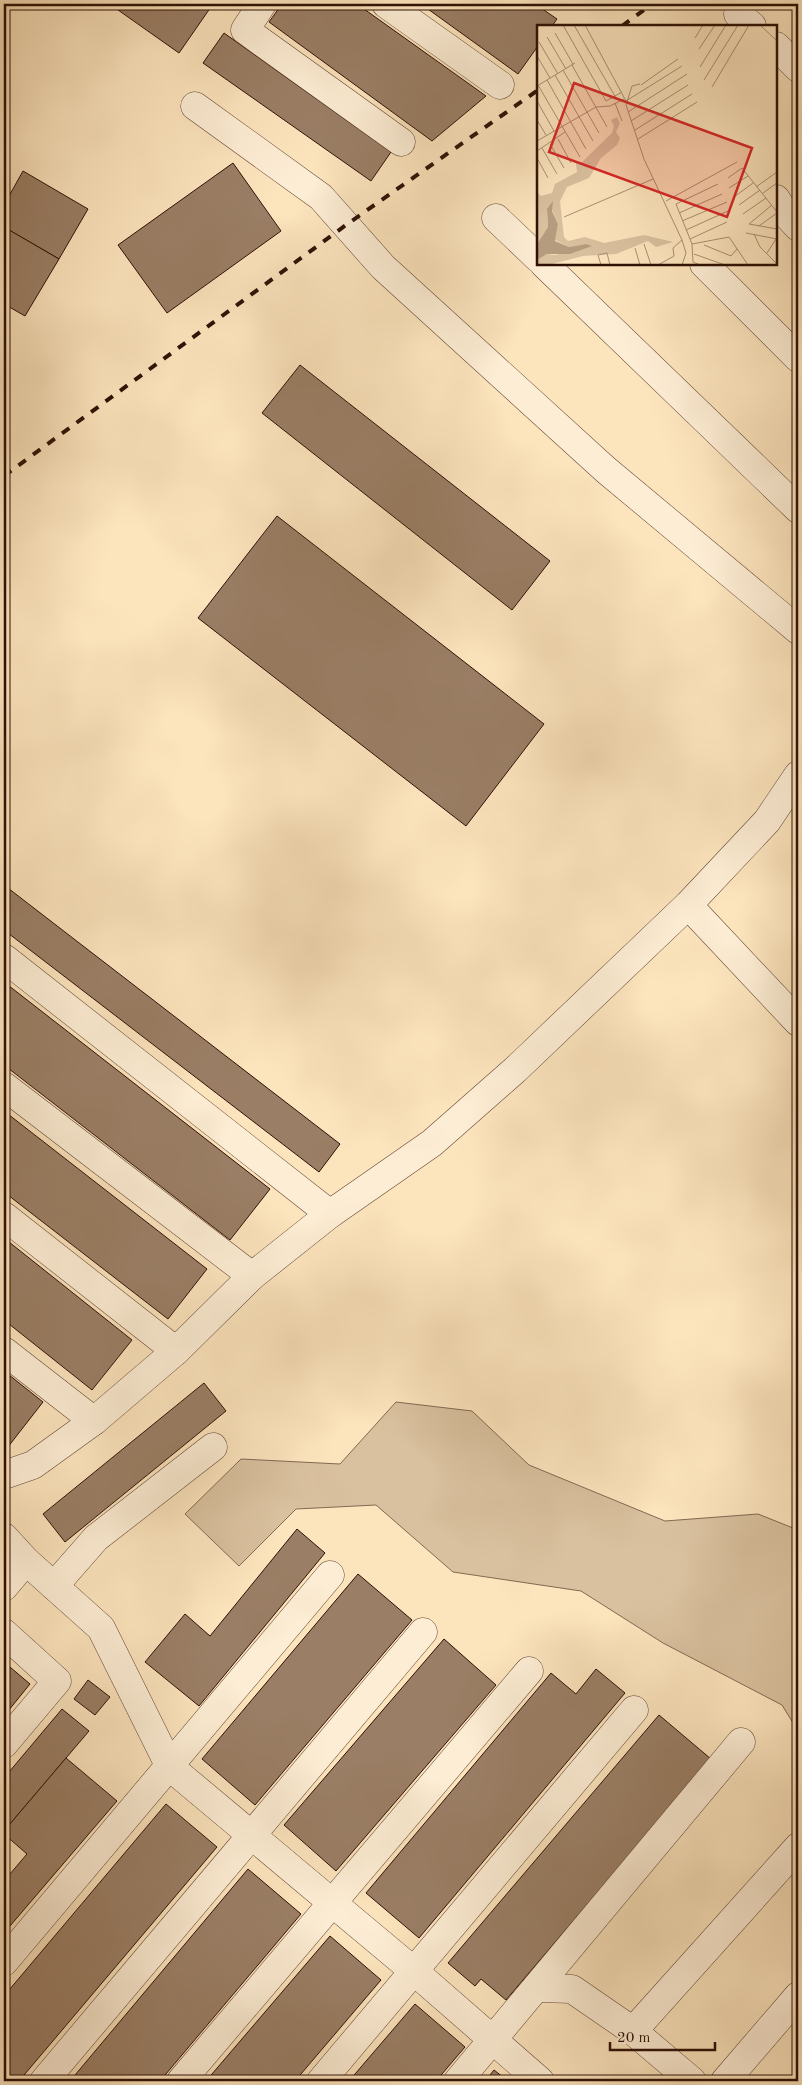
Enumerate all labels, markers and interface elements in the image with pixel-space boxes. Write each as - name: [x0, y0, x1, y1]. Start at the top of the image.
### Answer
- inset map: [537, 25, 777, 265]
- scale bar: [610, 2020, 714, 2052]
- text: 20 m: [617, 2031, 651, 2046]

